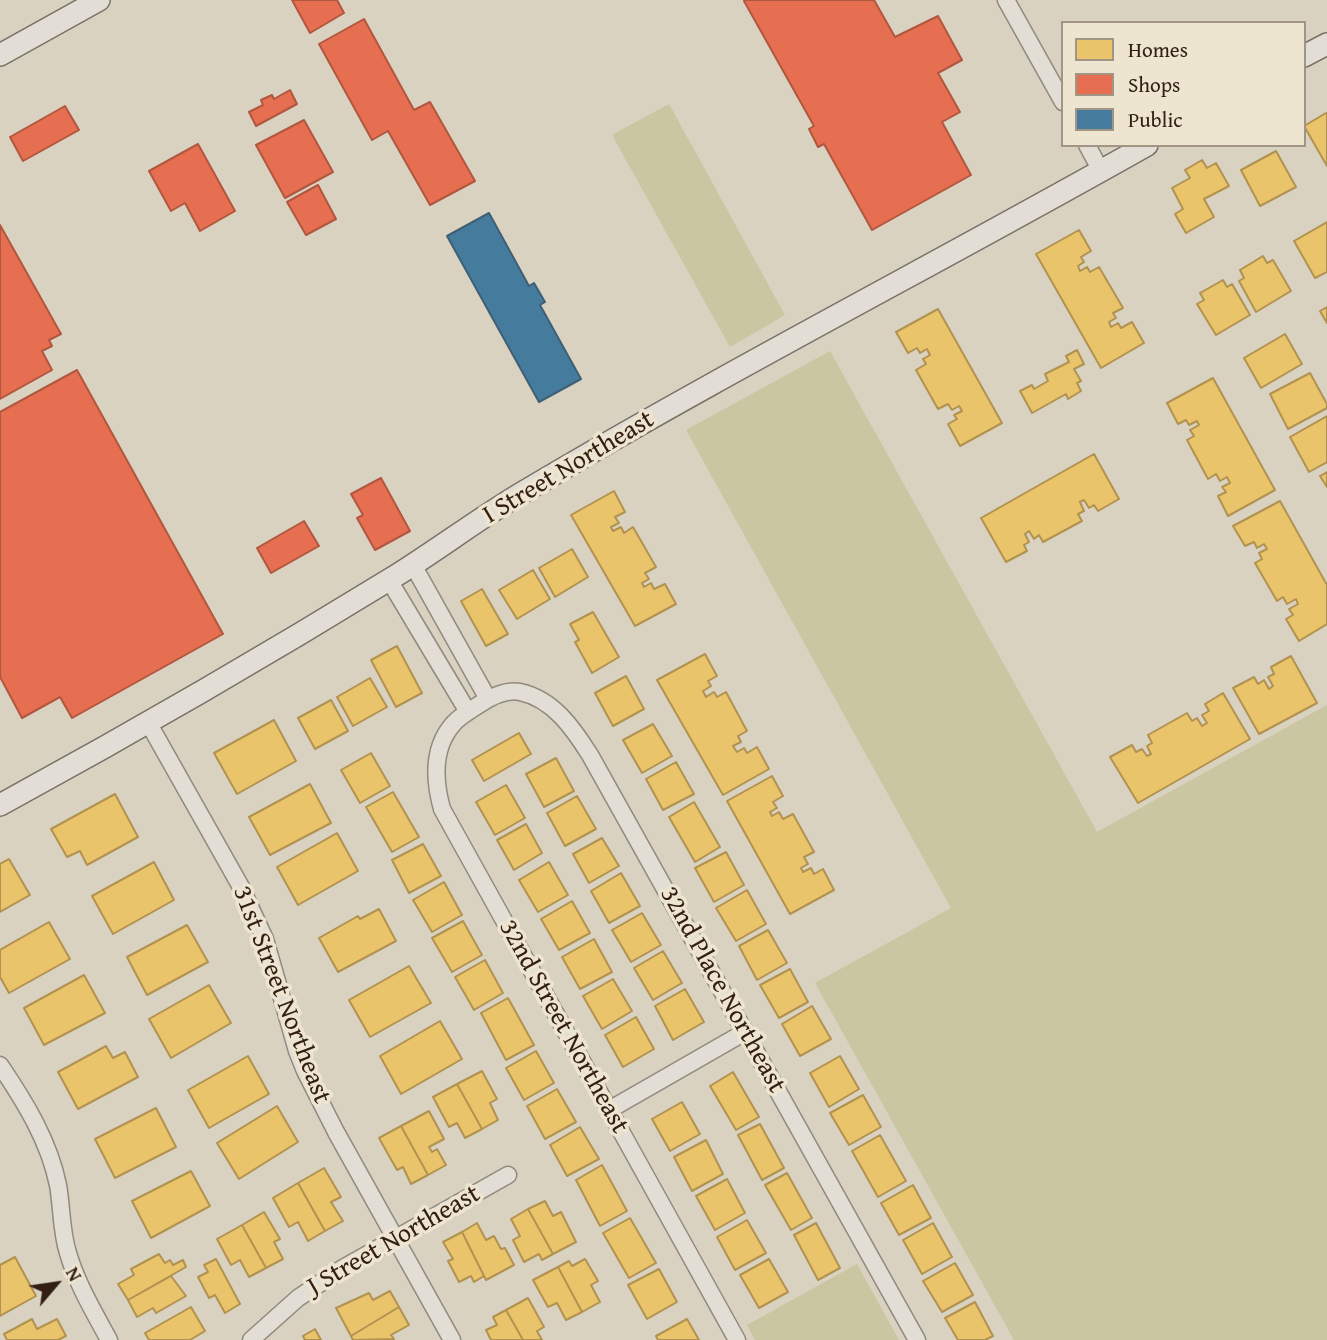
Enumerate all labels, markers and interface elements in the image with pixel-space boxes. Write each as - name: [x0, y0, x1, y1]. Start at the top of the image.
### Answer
- legend: [1061, 21, 1306, 147]
- text: Homes: [1128, 34, 1188, 65]
- text: Shops: [1128, 69, 1180, 100]
- text: Public: [1128, 104, 1183, 135]
- street label: I Street Northeast: [478, 405, 660, 531]
- street label: 32nd Place Northeast: [652, 881, 792, 1099]
- street label: 31st Street Northeast: [225, 882, 337, 1108]
- street label: 32nd Street Northeast: [491, 915, 635, 1139]
- street label: J Street Northeast: [302, 1179, 486, 1303]
- north arrow: [21, 1249, 91, 1319]
- text: N: [59, 1261, 90, 1286]

